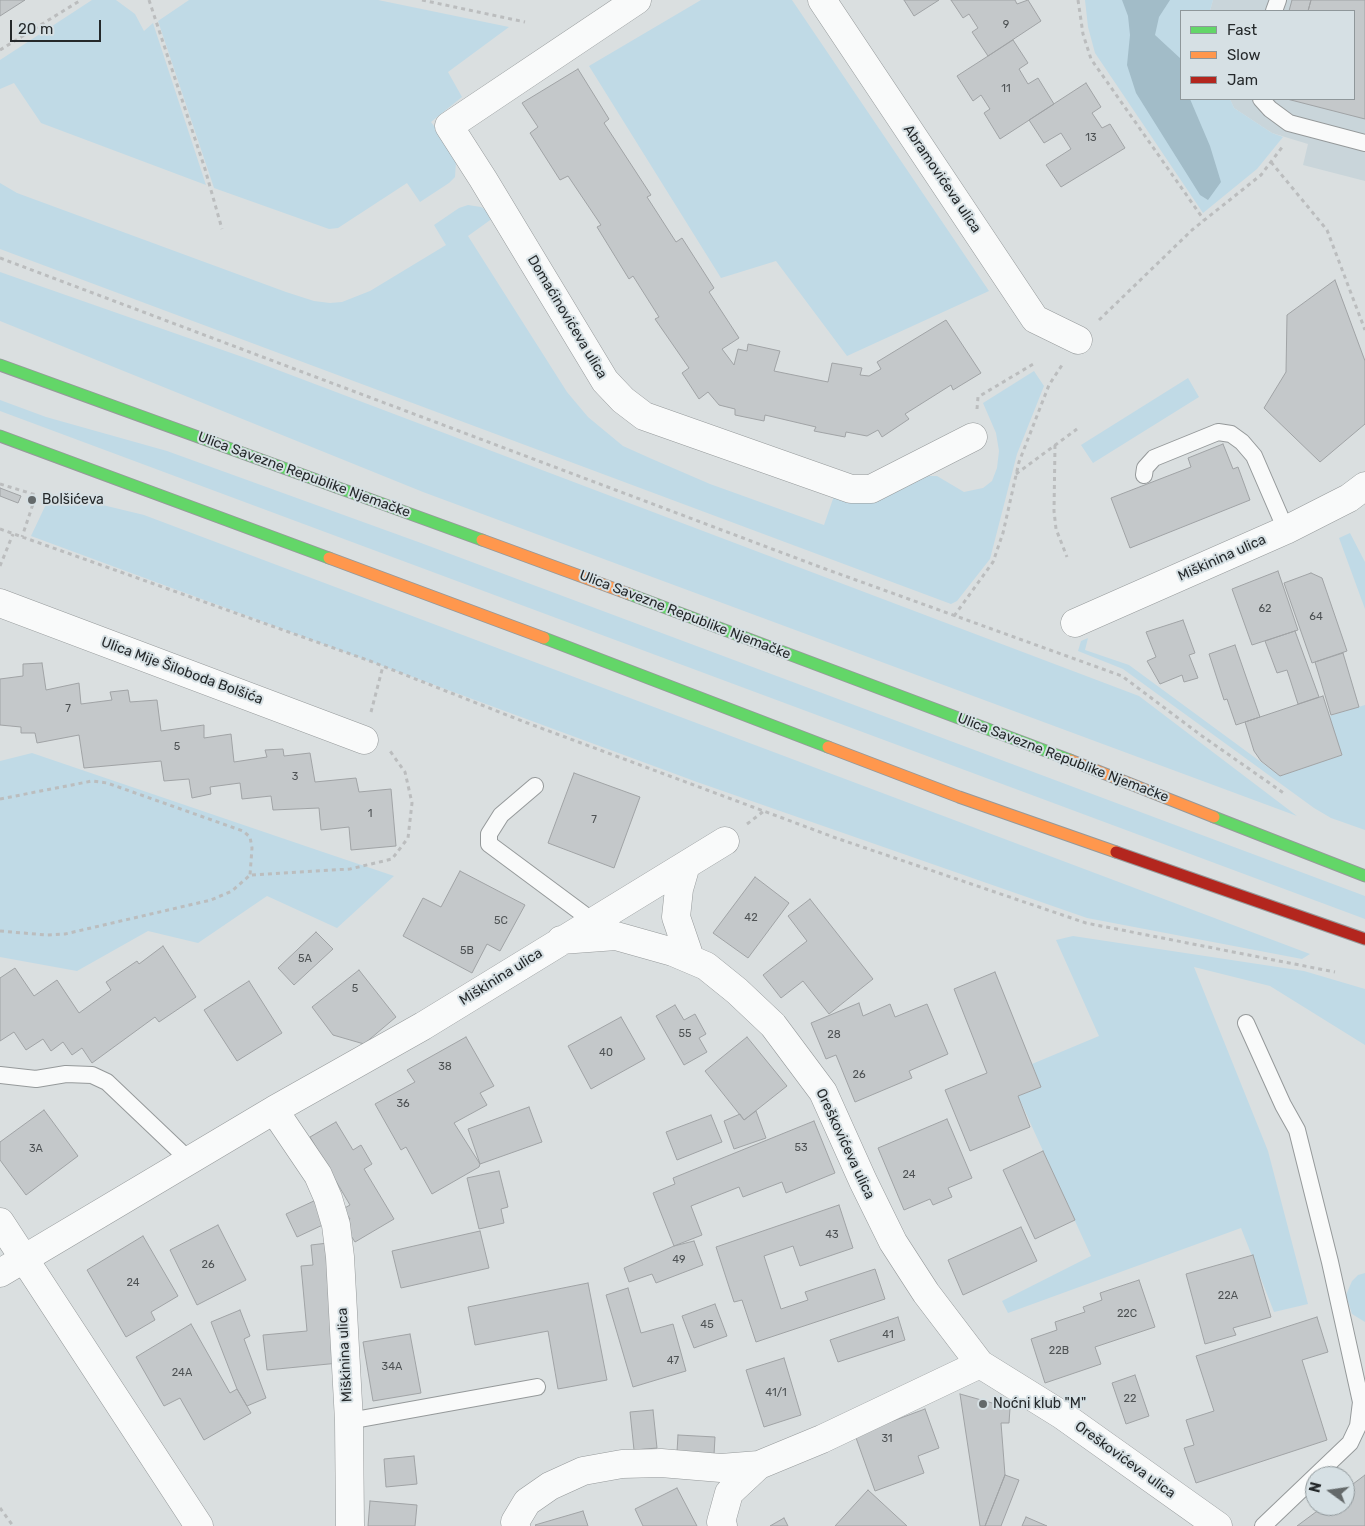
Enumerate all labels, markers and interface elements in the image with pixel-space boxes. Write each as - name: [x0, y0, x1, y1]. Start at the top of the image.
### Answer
- scale bar: [12, 10, 104, 42]
- legend: [1180, 10, 1355, 100]
- house number: 9: [1003, 18, 1009, 32]
- text: 20 m: [18, 20, 53, 38]
- text: Fast: [1227, 21, 1257, 39]
- text: Slow: [1227, 46, 1260, 64]
- text: Jam: [1227, 71, 1258, 89]
- house number: 11: [1001, 82, 1011, 96]
- street label: Abramovićeva ulica: [900, 122, 984, 236]
- house number: 13: [1085, 131, 1097, 145]
- street label: Domaćinovićeva ulica: [523, 252, 611, 382]
- street label: Ulica Savezne Republike Njemačke: [195, 429, 413, 521]
- place label: Bolšićeva: [42, 492, 104, 508]
- marker: Bolšićeva: [26, 494, 38, 506]
- street label: Miškinina ulica: [1175, 531, 1269, 585]
- street label: Ulica Savezne Republike Njemačke: [577, 567, 793, 663]
- house number: 62: [1258, 602, 1272, 616]
- house number: 64: [1309, 610, 1323, 624]
- street label: Ulica Mije Šiloboda Bolšića: [99, 634, 265, 708]
- house number: 7: [65, 702, 71, 716]
- street label: Ulica Savezne Republike Njemačke: [955, 710, 1171, 806]
- house number: 5: [174, 740, 180, 754]
- house number: 3: [292, 770, 298, 784]
- house number: 1: [368, 807, 372, 821]
- house number: 7: [591, 813, 597, 827]
- house number: 42: [744, 911, 758, 925]
- house number: 5C: [494, 914, 508, 928]
- house number: 5B: [460, 944, 474, 958]
- street label: Miškinina ulica: [457, 945, 545, 1009]
- house number: 5A: [298, 952, 312, 966]
- house number: 5: [352, 982, 358, 996]
- house number: 55: [678, 1027, 692, 1041]
- house number: 28: [827, 1028, 841, 1042]
- house number: 40: [599, 1046, 613, 1060]
- house number: 38: [438, 1060, 452, 1074]
- house number: 26: [852, 1068, 866, 1082]
- street label: Oreškovićeva ulica: [812, 1086, 878, 1202]
- house number: 36: [396, 1097, 410, 1111]
- house number: 53: [794, 1141, 808, 1155]
- house number: 3A: [29, 1142, 43, 1156]
- house number: 24: [902, 1168, 916, 1182]
- house number: 43: [825, 1228, 839, 1242]
- house number: 49: [672, 1253, 686, 1267]
- house number: 26: [201, 1258, 215, 1272]
- house number: 24: [126, 1276, 140, 1290]
- house number: 22A: [1218, 1289, 1238, 1303]
- street label: Miškinina ulica: [334, 1307, 356, 1403]
- house number: 22C: [1117, 1307, 1137, 1321]
- house number: 45: [700, 1318, 714, 1332]
- house number: 41: [882, 1328, 894, 1342]
- house number: 22B: [1049, 1344, 1069, 1358]
- house number: 47: [667, 1354, 679, 1368]
- house number: 34A: [382, 1360, 402, 1374]
- house number: 24A: [172, 1366, 192, 1380]
- house number: 41/1: [765, 1386, 787, 1400]
- house number: 22: [1124, 1392, 1136, 1406]
- place label: Noćni klub "M": [993, 1396, 1086, 1412]
- marker: Noćni klub "M": [977, 1398, 989, 1410]
- street label: Oreškovićeva ulica: [1071, 1418, 1179, 1502]
- house number: 31: [881, 1432, 893, 1446]
- north arrow: [1305, 1466, 1355, 1516]
- text: N: [1306, 1481, 1325, 1494]

